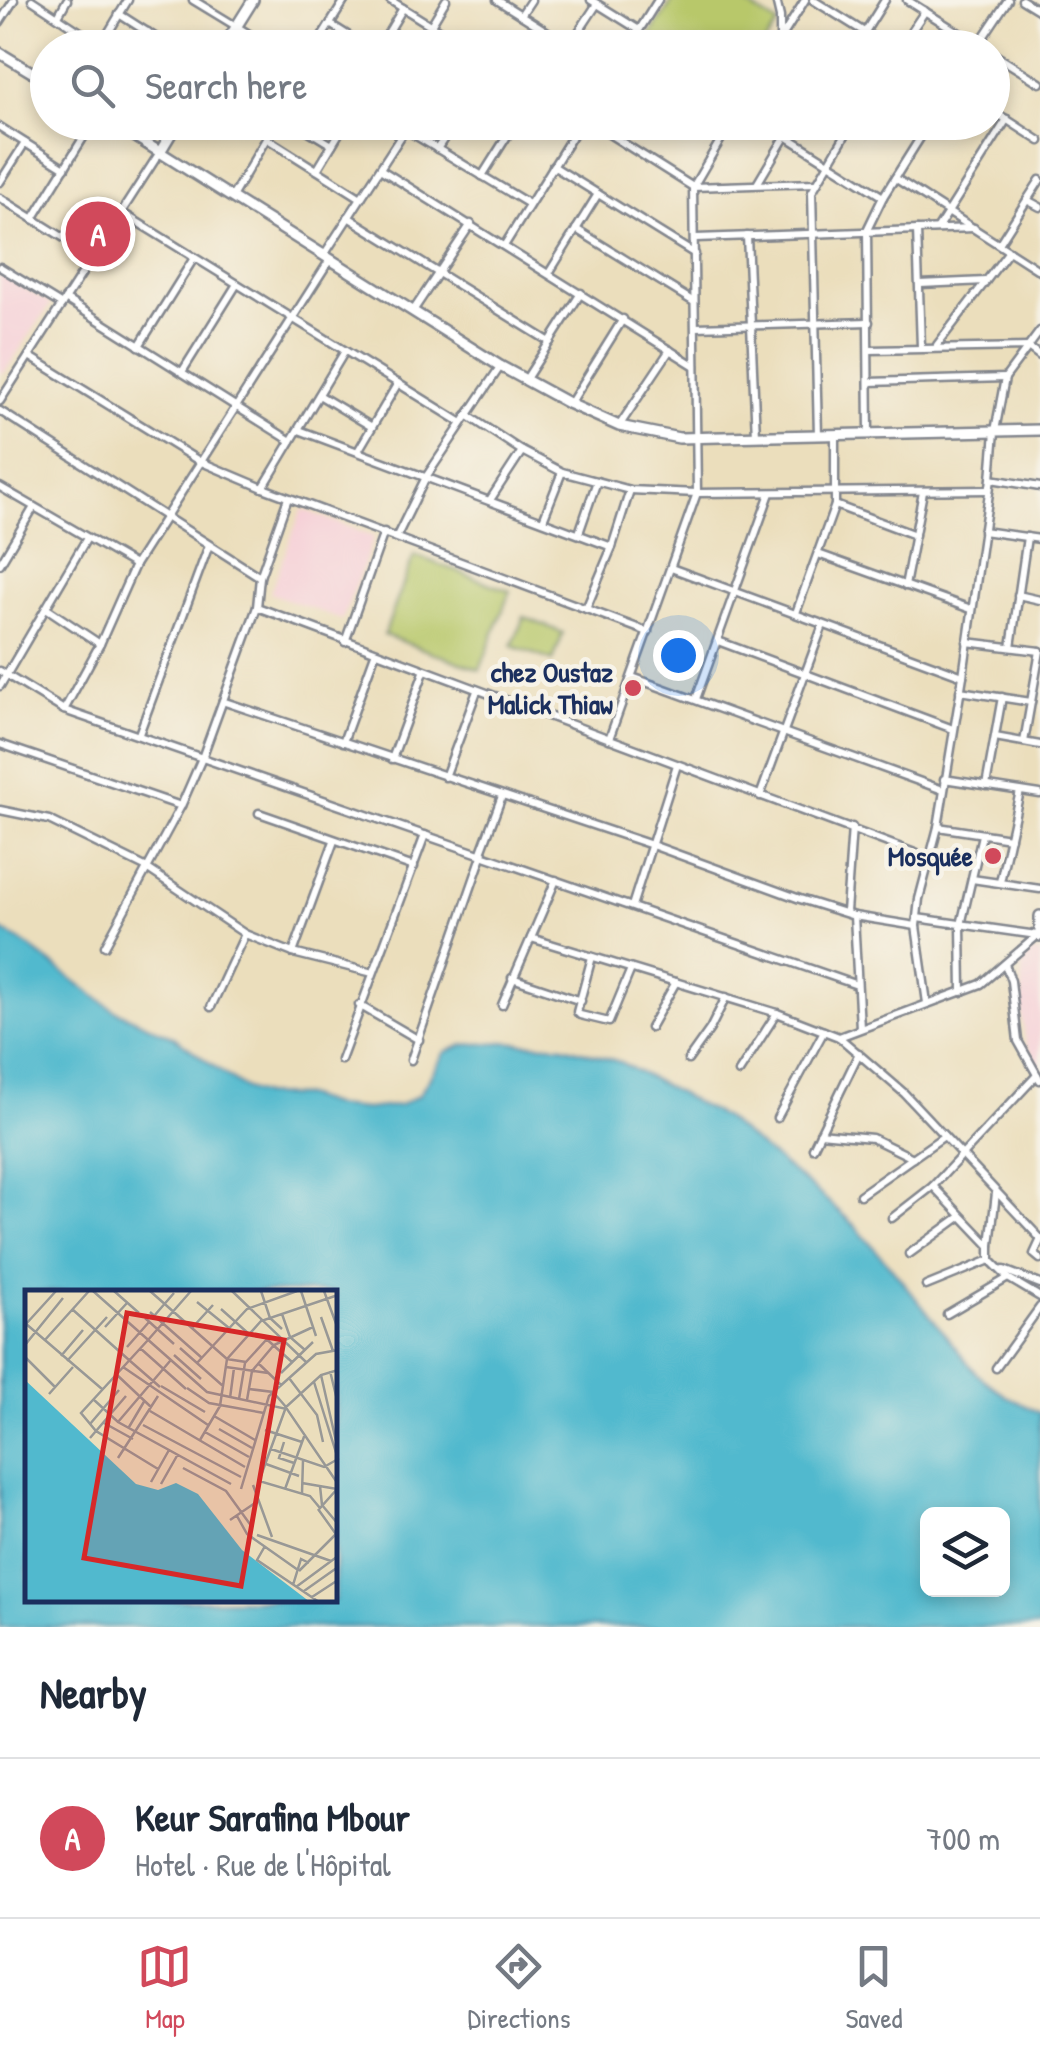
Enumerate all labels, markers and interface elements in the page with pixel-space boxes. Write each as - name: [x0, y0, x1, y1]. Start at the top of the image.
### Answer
- search box: [30, 30, 1010, 140]
- icon: search: [65, 58, 120, 113]
- text: Search here: [145, 59, 307, 111]
- pin: A: [66, 196, 130, 272]
- your location: [653, 630, 704, 681]
- place label: chez Oustaz Malick Thiaw: [488, 653, 613, 723]
- marker: chez Oustaz Malick Thiaw: [622, 677, 644, 699]
- place label: Mosquée: [888, 837, 974, 876]
- marker: Mosquée: [982, 845, 1004, 867]
- inset map: [25, 1290, 338, 1602]
- map controls: [920, 1507, 1010, 1597]
- button: layers: [920, 1507, 1010, 1597]
- text: Nearby: [40, 1664, 147, 1721]
- text: Keur Sarafina Mbour: [135, 1791, 410, 1843]
- text: A: [65, 1817, 80, 1860]
- text: 700 m: [926, 1817, 1000, 1860]
- text: Hotel · Rue de l'Hôpital: [135, 1843, 391, 1886]
- tab: Map: [137, 1939, 192, 2037]
- tab: Directions: [467, 1939, 570, 2037]
- tab: Saved: [845, 1939, 903, 2037]

